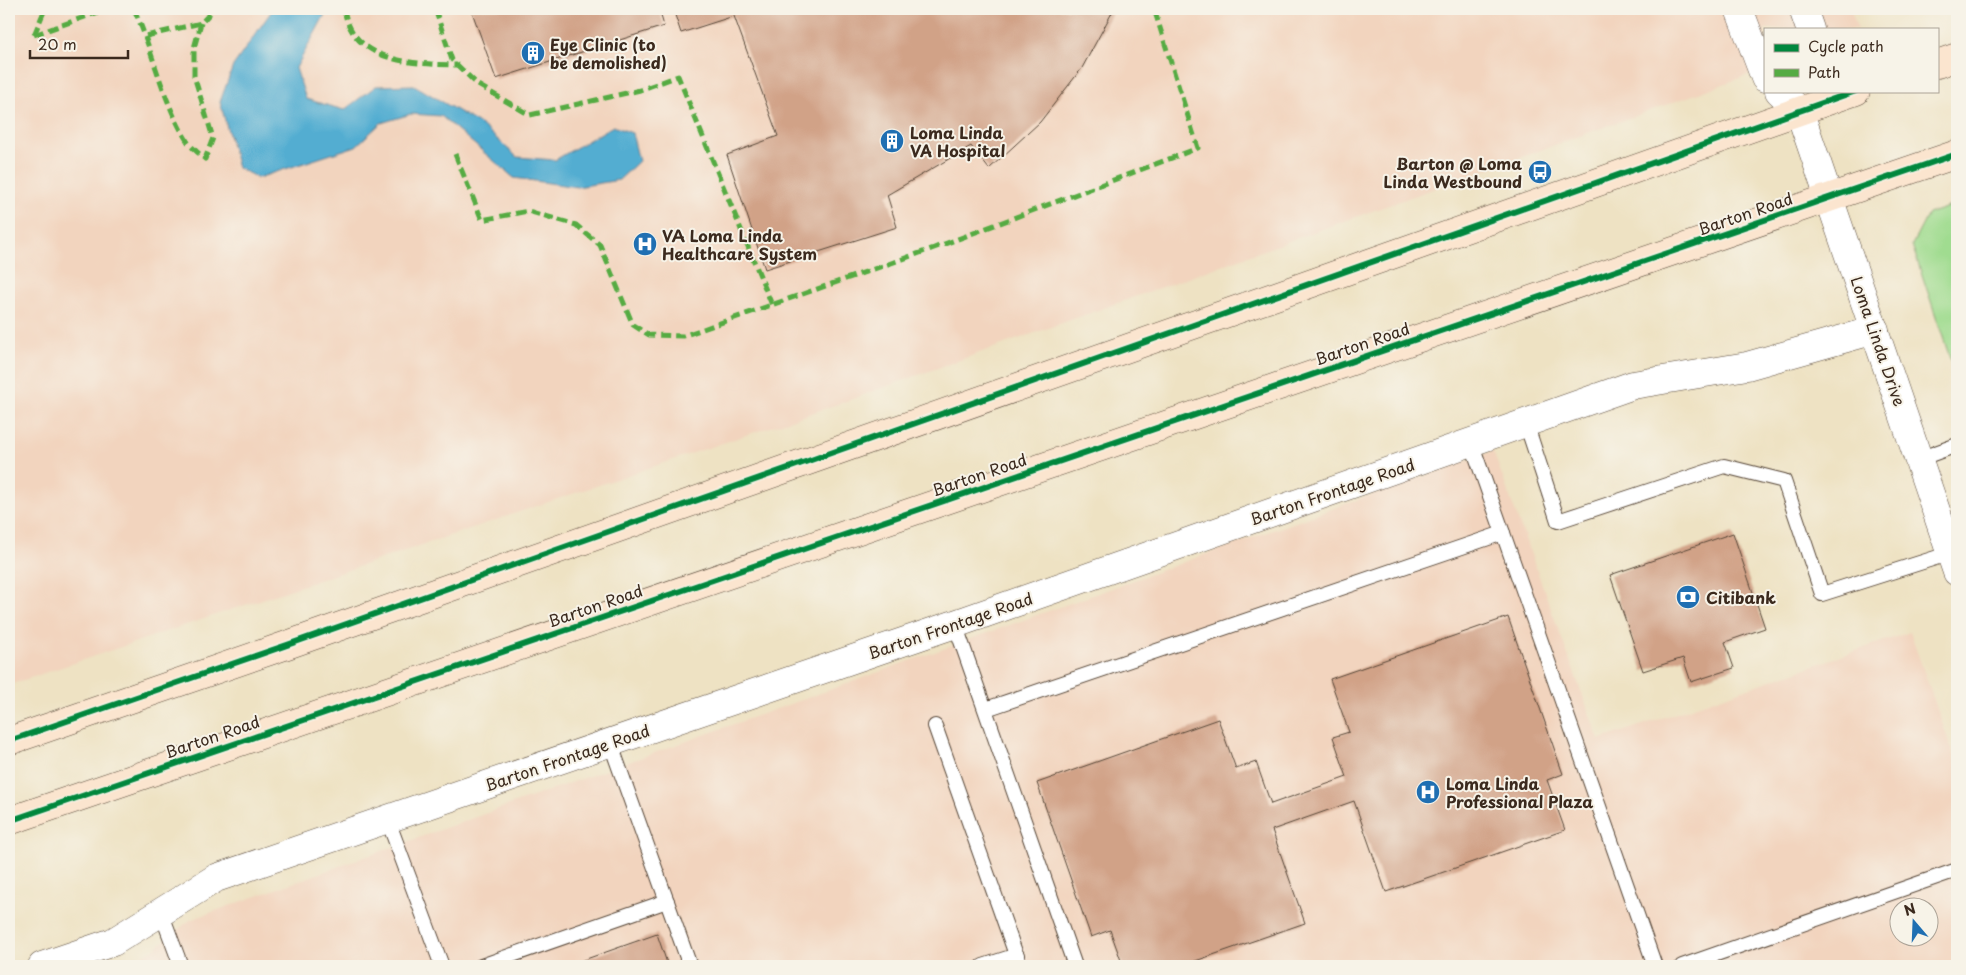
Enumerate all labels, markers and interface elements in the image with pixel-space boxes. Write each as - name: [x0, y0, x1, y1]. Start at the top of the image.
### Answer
- scale bar: [30, 28, 128, 60]
- legend: [1764, 28, 1938, 92]
- text: 20 m: [38, 32, 77, 55]
- place label: Eye Clinic (to be demolished): [550, 32, 667, 74]
- text: Cycle path: [1808, 34, 1884, 57]
- building icon: Eye Clinic (to be demolished): [520, 40, 546, 66]
- text: Path: [1808, 60, 1840, 83]
- place label: Loma Linda VA Hospital: [910, 120, 1005, 162]
- building icon: Loma Linda VA Hospital: [879, 128, 905, 154]
- place label: Barton @ Loma Linda Westbound: [1383, 151, 1522, 193]
- bus stop icon: Barton @ Loma Linda Westbound: [1527, 159, 1553, 185]
- street label: Barton Road: [1694, 186, 1796, 240]
- place label: VA Loma Linda Healthcare System: [662, 223, 817, 265]
- hospital icon: VA Loma Linda Healthcare System: [632, 231, 658, 257]
- street label: Loma Linda Drive: [1846, 273, 1913, 409]
- street label: Barton Road: [1311, 316, 1413, 370]
- street label: Barton Road: [928, 447, 1030, 501]
- street label: Barton Frontage Road: [1246, 452, 1418, 530]
- street label: Barton Road: [544, 578, 646, 632]
- bank icon: Citibank: [1675, 584, 1701, 610]
- place label: Citibank: [1706, 585, 1776, 609]
- street label: Barton Frontage Road: [864, 586, 1036, 664]
- street label: Barton Road: [161, 709, 263, 763]
- street label: Barton Frontage Road: [481, 718, 653, 796]
- place label: Loma Linda Professional Plaza: [1446, 771, 1593, 813]
- hospital icon: Loma Linda Professional Plaza: [1415, 779, 1441, 805]
- north arrow: [1888, 898, 1938, 948]
- text: N: [1901, 898, 1918, 921]

